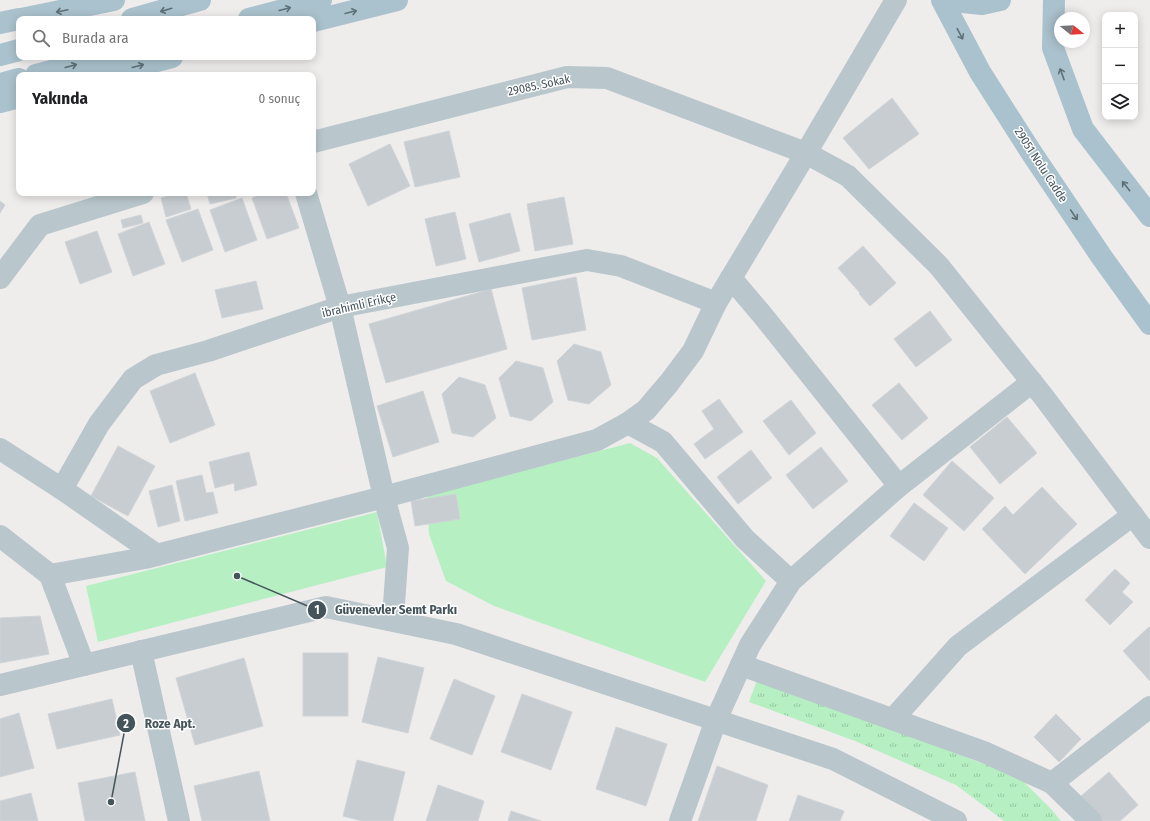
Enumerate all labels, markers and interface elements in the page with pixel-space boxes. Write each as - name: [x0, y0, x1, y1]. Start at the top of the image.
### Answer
- one-way arrow: [279, 5, 292, 13]
- one-way arrow: [56, 7, 69, 15]
- one-way arrow: [159, 7, 172, 14]
- one-way arrow: [344, 7, 357, 15]
- north arrow: [1054, 12, 1090, 48]
- map controls: [1102, 12, 1138, 120]
- button: +: [1102, 12, 1138, 48]
- search box: [16, 16, 316, 60]
- icon: search: [30, 27, 52, 49]
- one-way arrow: [957, 28, 965, 40]
- text: Burada ara: [62, 29, 129, 47]
- button: −: [1102, 48, 1138, 84]
- one-way arrow: [65, 62, 78, 69]
- one-way arrow: [131, 62, 144, 69]
- one-way arrow: [1058, 69, 1066, 81]
- street label: 29085. Sokak: [507, 71, 572, 98]
- button: layers: [1102, 84, 1138, 120]
- text: Yakında: [32, 88, 88, 109]
- text: 0 sonuç: [259, 91, 300, 106]
- street label: 29051 Nolu Cadde: [1012, 125, 1070, 205]
- one-way arrow: [1122, 180, 1130, 191]
- one-way arrow: [1070, 210, 1078, 221]
- street label: ibrahimli Erikçe: [321, 290, 398, 320]
- callout: Güvenevler Semt Parkı: [307, 597, 465, 622]
- text: Güvenevler Semt Parkı: [335, 602, 457, 617]
- text: 1: [314, 603, 320, 617]
- callout: Roze Apt.: [116, 711, 203, 736]
- text: Roze Apt.: [145, 716, 195, 731]
- text: 2: [122, 717, 129, 731]

